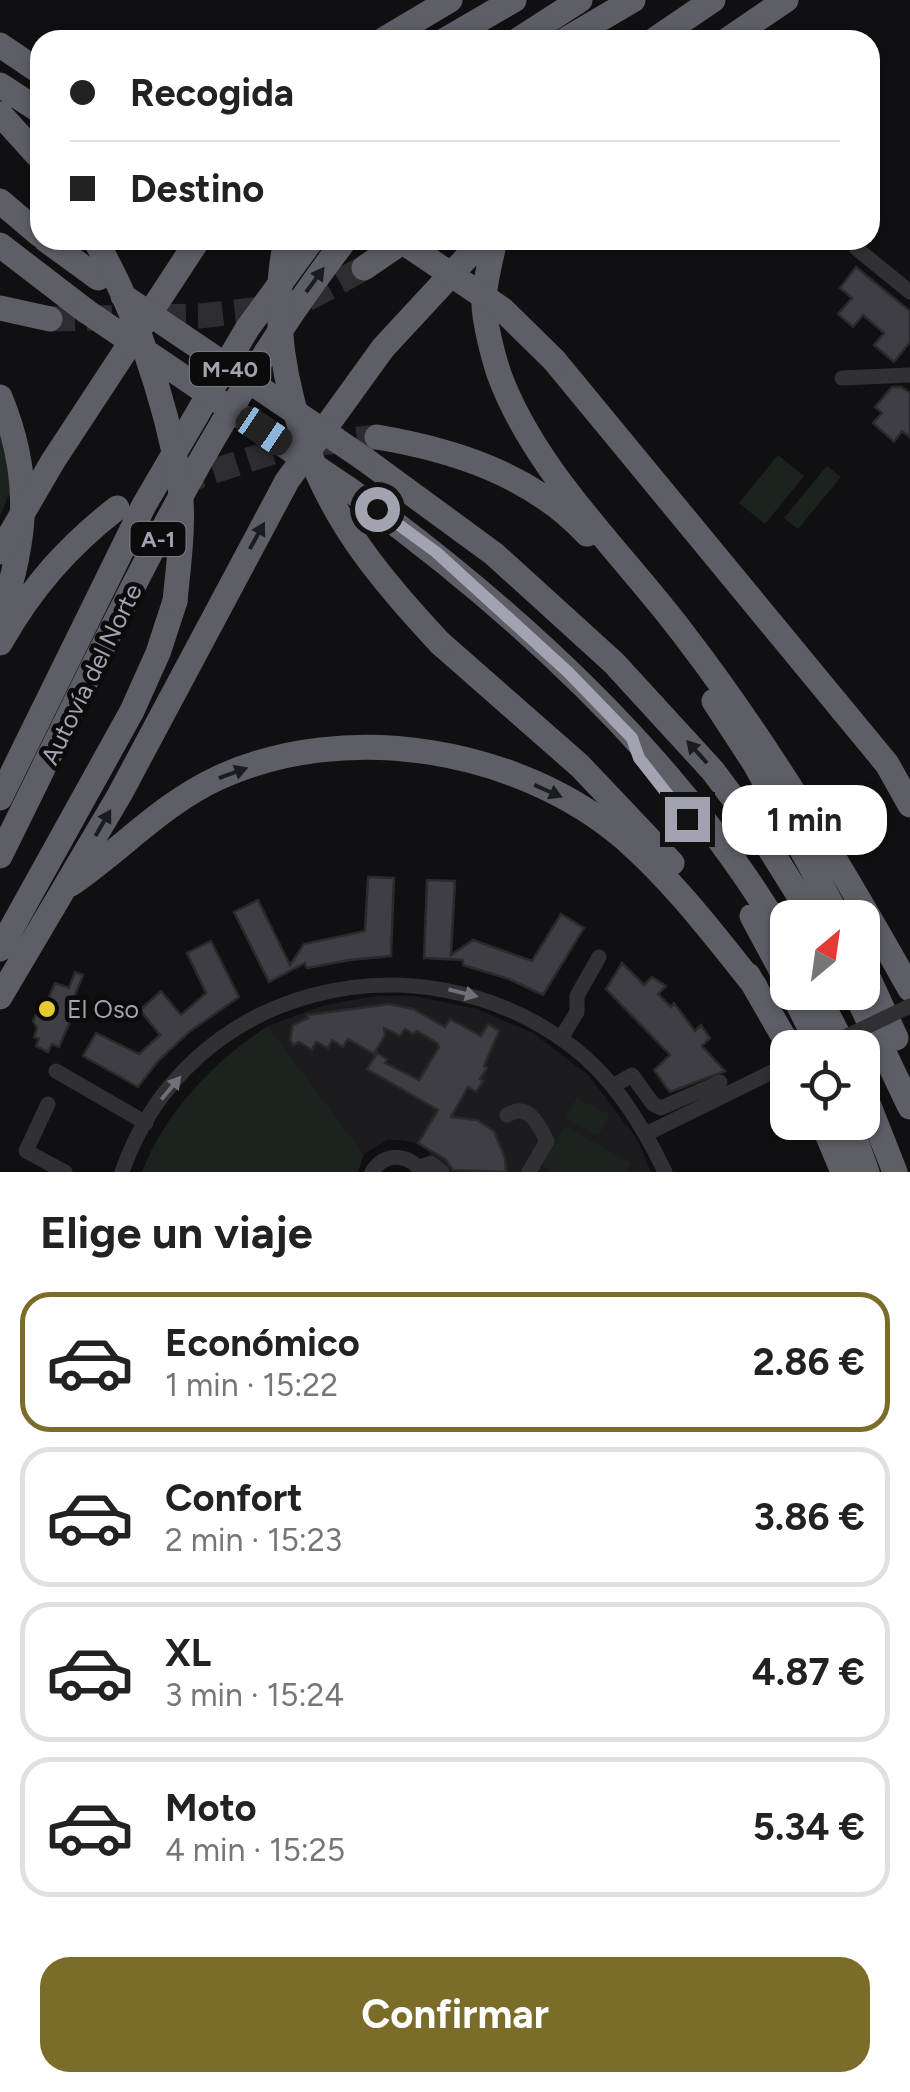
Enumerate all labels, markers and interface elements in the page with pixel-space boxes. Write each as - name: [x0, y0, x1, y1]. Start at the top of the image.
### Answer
- text: Recogida: [130, 70, 294, 116]
- text: Destino: [130, 166, 264, 212]
- one-way arrow: [305, 267, 324, 293]
- road number: M-40: [190, 352, 270, 386]
- car: [231, 402, 297, 460]
- route start: [355, 487, 400, 532]
- road number: A-1: [130, 522, 186, 556]
- one-way arrow: [248, 522, 265, 551]
- street label: Autovía del Norte: [34, 579, 148, 769]
- one-way arrow: [686, 740, 708, 765]
- one-way arrow: [219, 765, 249, 780]
- one-way arrow: [533, 783, 563, 799]
- callout: 1 min: [722, 784, 887, 854]
- route end: [665, 797, 710, 842]
- text: 1 min: [767, 801, 842, 839]
- one-way arrow: [94, 809, 111, 837]
- north arrow: [770, 900, 880, 1010]
- map controls: [770, 900, 880, 1140]
- one-way arrow: [448, 985, 479, 1001]
- place label: El Oso: [67, 994, 139, 1024]
- marker: El Oso: [36, 998, 58, 1020]
- button: locate: [770, 1030, 880, 1140]
- one-way arrow: [160, 1076, 181, 1101]
- text: Elige un viaje: [40, 1205, 313, 1259]
- icon: car: [45, 1317, 135, 1407]
- text: Económico: [165, 1320, 360, 1366]
- text: 2.86 €: [753, 1339, 865, 1385]
- text: 1 min · 15:22: [165, 1366, 338, 1404]
- icon: car: [45, 1472, 135, 1562]
- text: Confort: [165, 1475, 302, 1521]
- text: 3.86 €: [754, 1494, 865, 1540]
- text: 2 min · 15:23: [165, 1521, 342, 1559]
- icon: car: [45, 1627, 135, 1717]
- text: XL: [165, 1630, 211, 1676]
- text: 4.87 €: [752, 1649, 865, 1695]
- text: 3 min · 15:24: [165, 1676, 344, 1714]
- icon: car: [45, 1782, 135, 1872]
- text: Moto: [165, 1785, 257, 1831]
- text: 5.34 €: [753, 1804, 865, 1850]
- text: 4 min · 15:25: [165, 1831, 345, 1869]
- button: Confirmar: [40, 1957, 870, 2072]

